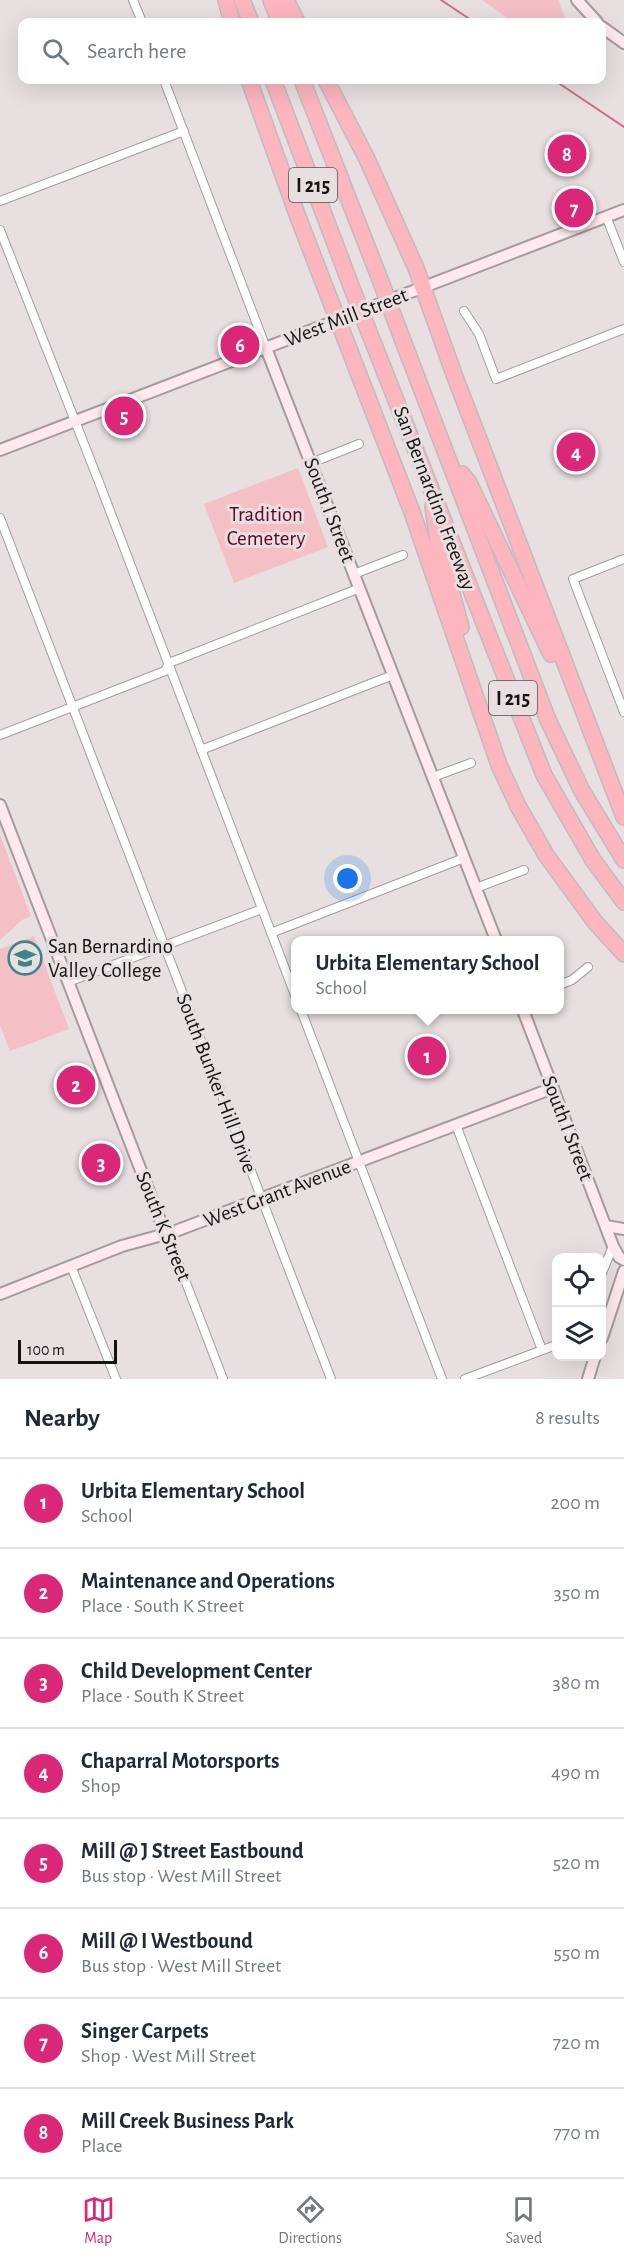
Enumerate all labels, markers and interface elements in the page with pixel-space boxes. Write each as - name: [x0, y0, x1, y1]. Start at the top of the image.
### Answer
- search box: [18, 18, 606, 84]
- icon: search: [39, 35, 72, 68]
- text: Search here: [87, 40, 186, 62]
- pin: 8: [548, 132, 586, 176]
- road number: I 215: [289, 168, 337, 202]
- pin: 7: [554, 186, 594, 230]
- street label: West Mill Street: [282, 284, 411, 351]
- pin: 6: [220, 322, 260, 368]
- pin: 5: [104, 394, 144, 438]
- street label: San Bernardino Freeway: [390, 403, 479, 593]
- pin: 4: [556, 430, 596, 474]
- street label: South I Street: [300, 455, 359, 566]
- park label: Tradition Cemetery: [227, 504, 305, 549]
- road number: I 215: [489, 681, 537, 715]
- your location: [333, 864, 362, 893]
- place label: San Bernardino Valley College: [48, 936, 173, 981]
- popup: [291, 936, 564, 1014]
- school or university icon: San Bernardino Valley College: [7, 940, 43, 976]
- text: Urbita Elementary School: [315, 952, 540, 974]
- text: School: [315, 978, 367, 998]
- street label: South Bunker Hill Drive: [173, 991, 260, 1176]
- pin: 1: [408, 1034, 446, 1078]
- pin: 2: [56, 1062, 96, 1108]
- street label: South I Street: [538, 1073, 597, 1184]
- pin: 3: [82, 1140, 120, 1186]
- street label: West Grant Avenue: [201, 1156, 354, 1231]
- street label: South K Street: [132, 1168, 195, 1284]
- map controls: [552, 1253, 606, 1361]
- button: locate: [552, 1253, 606, 1307]
- button: layers: [552, 1307, 606, 1361]
- scale bar: [18, 1337, 117, 1364]
- text: 100 m: [27, 1342, 65, 1358]
- text: Nearby: [24, 1405, 100, 1431]
- text: 8 results: [535, 1408, 600, 1428]
- text: Urbita Elementary School: [81, 1480, 305, 1502]
- text: 1: [40, 1493, 47, 1513]
- text: 200 m: [550, 1493, 600, 1513]
- text: School: [81, 1506, 133, 1526]
- text: Maintenance and Operations: [81, 1570, 335, 1592]
- text: 2: [39, 1583, 48, 1603]
- text: 350 m: [554, 1583, 600, 1603]
- text: Place · South K Street: [81, 1596, 244, 1616]
- text: Child Development Center: [81, 1660, 312, 1682]
- text: 3: [39, 1673, 48, 1693]
- text: 380 m: [552, 1673, 600, 1693]
- text: Place · South K Street: [81, 1686, 244, 1706]
- text: Chaparral Motorsports: [81, 1750, 279, 1772]
- text: 4: [38, 1763, 49, 1783]
- text: 490 m: [551, 1763, 600, 1783]
- text: Shop: [81, 1776, 121, 1796]
- text: Mill @ J Street Eastbound: [81, 1840, 304, 1862]
- text: 5: [39, 1853, 48, 1873]
- text: 520 m: [553, 1853, 600, 1873]
- text: Bus stop · West Mill Street: [81, 1866, 281, 1886]
- text: Mill @ I Westbound: [81, 1930, 253, 1952]
- text: 6: [39, 1943, 48, 1963]
- text: 550 m: [553, 1943, 600, 1963]
- text: Bus stop · West Mill Street: [81, 1956, 281, 1976]
- text: Singer Carpets: [81, 2020, 209, 2042]
- text: 7: [39, 2033, 48, 2053]
- text: 720 m: [553, 2033, 600, 2053]
- text: Shop · West Mill Street: [81, 2046, 256, 2066]
- text: Mill Creek Business Park: [81, 2110, 294, 2132]
- text: 8: [39, 2123, 48, 2143]
- text: 770 m: [553, 2123, 600, 2143]
- text: Place: [81, 2136, 122, 2156]
- tab: Map: [82, 2193, 115, 2248]
- tab: Directions: [278, 2193, 342, 2248]
- tab: Saved: [506, 2193, 542, 2248]

